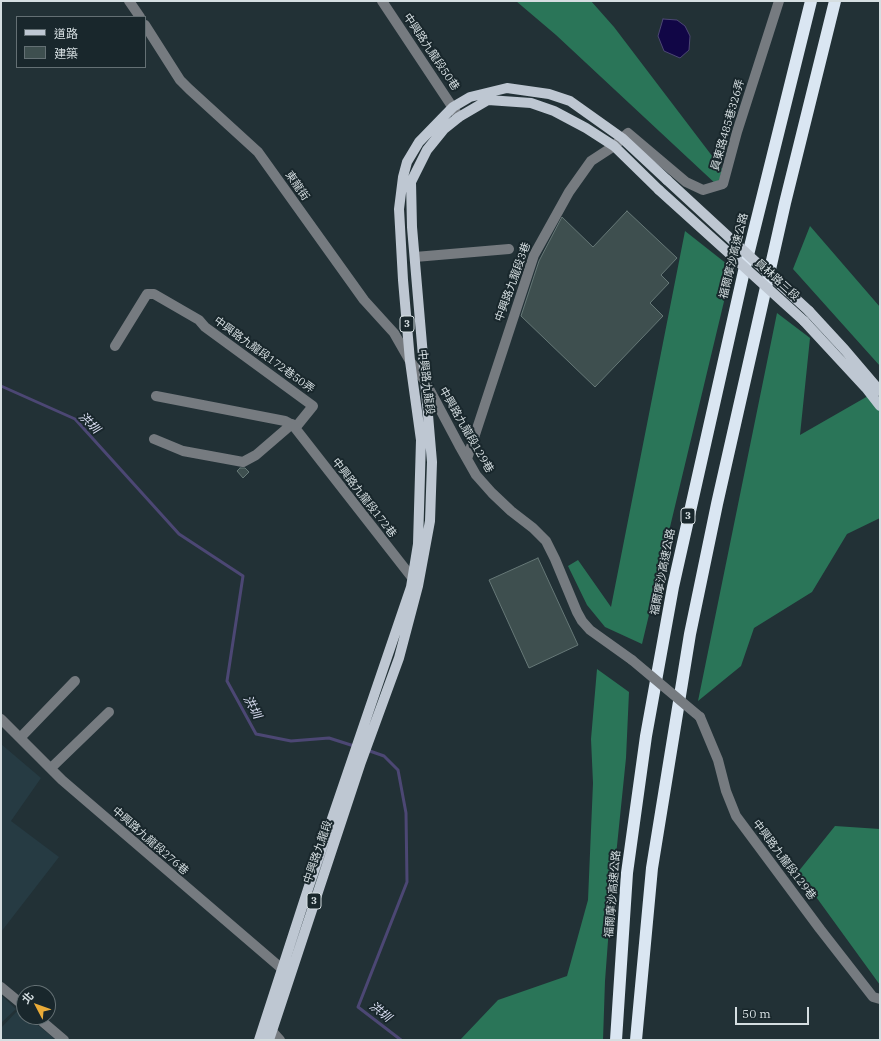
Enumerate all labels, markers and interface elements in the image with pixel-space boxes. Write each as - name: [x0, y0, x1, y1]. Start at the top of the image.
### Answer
- street label: 中興路九龍段50巷: [400, 11, 462, 93]
- legend: [16, 16, 146, 68]
- text: 道路: [54, 26, 78, 41]
- text: 建築: [54, 46, 78, 61]
- street label: 員東路485巷326弄: [709, 78, 747, 172]
- street label: 東龍街: [282, 169, 312, 203]
- street label: 福爾摩沙高速公路: [717, 212, 751, 300]
- street label: 中興路九龍段3巷: [493, 240, 533, 324]
- street label: 員林路三段: [752, 257, 802, 303]
- street label: 中興路九龍段172巷50弄: [211, 314, 317, 396]
- road number: 3: [400, 316, 414, 332]
- street label: 中興路九龍段: [415, 348, 437, 416]
- street label: 中興路九龍段129巷: [436, 385, 496, 475]
- water label: 洪圳: [75, 409, 103, 437]
- street label: 中興路九龍段172巷: [329, 456, 399, 540]
- road number: 3: [681, 508, 695, 524]
- street label: 福爾摩沙高速公路: [648, 528, 678, 616]
- water label: 洪圳: [240, 693, 264, 721]
- street label: 中興路九龍段276巷: [109, 804, 191, 878]
- street label: 中興路九龍段129巷: [750, 817, 818, 903]
- street label: 中興路九龍段: [301, 819, 335, 885]
- street label: 福爾摩沙高速公路: [603, 850, 623, 938]
- road number: 3: [307, 893, 321, 909]
- north arrow: [16, 985, 56, 1025]
- text: 北: [19, 989, 37, 1007]
- water label: 洪圳: [366, 999, 394, 1025]
- scale bar: [737, 999, 811, 1025]
- text: 50 m: [742, 1006, 771, 1021]

